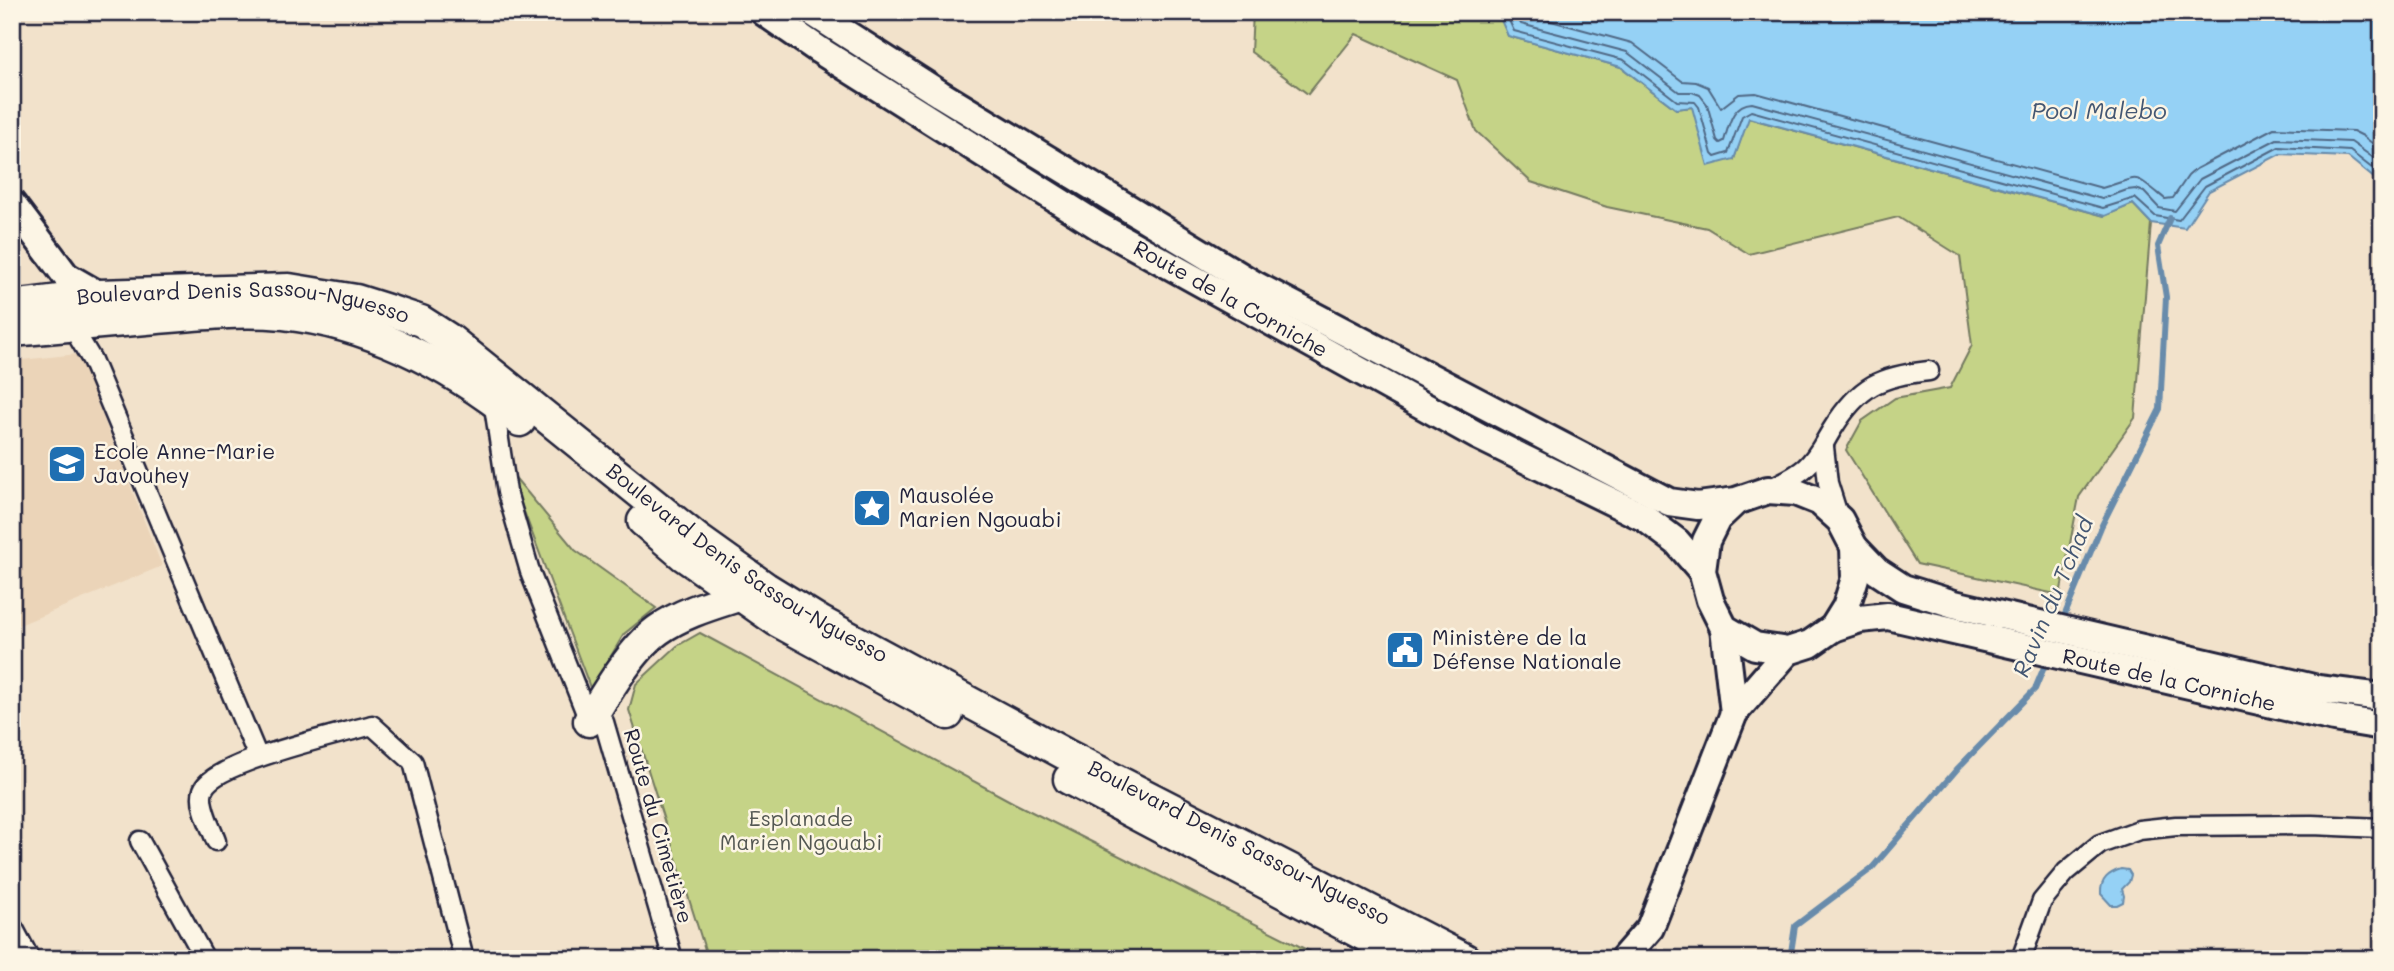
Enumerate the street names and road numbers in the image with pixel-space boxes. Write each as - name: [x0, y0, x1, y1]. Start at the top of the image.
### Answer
- street label: Route de la Corniche: [1129, 233, 1333, 362]
- street label: Boulevard Denis Sassou-Nguesso: [75, 273, 413, 328]
- street label: Boulevard Denis Sassou-Nguesso: [602, 456, 893, 668]
- street label: Route de la Corniche: [2060, 641, 2279, 716]
- street label: Route du Cimetière: [619, 725, 700, 926]
- street label: Boulevard Denis Sassou-Nguesso: [1084, 753, 1395, 930]

